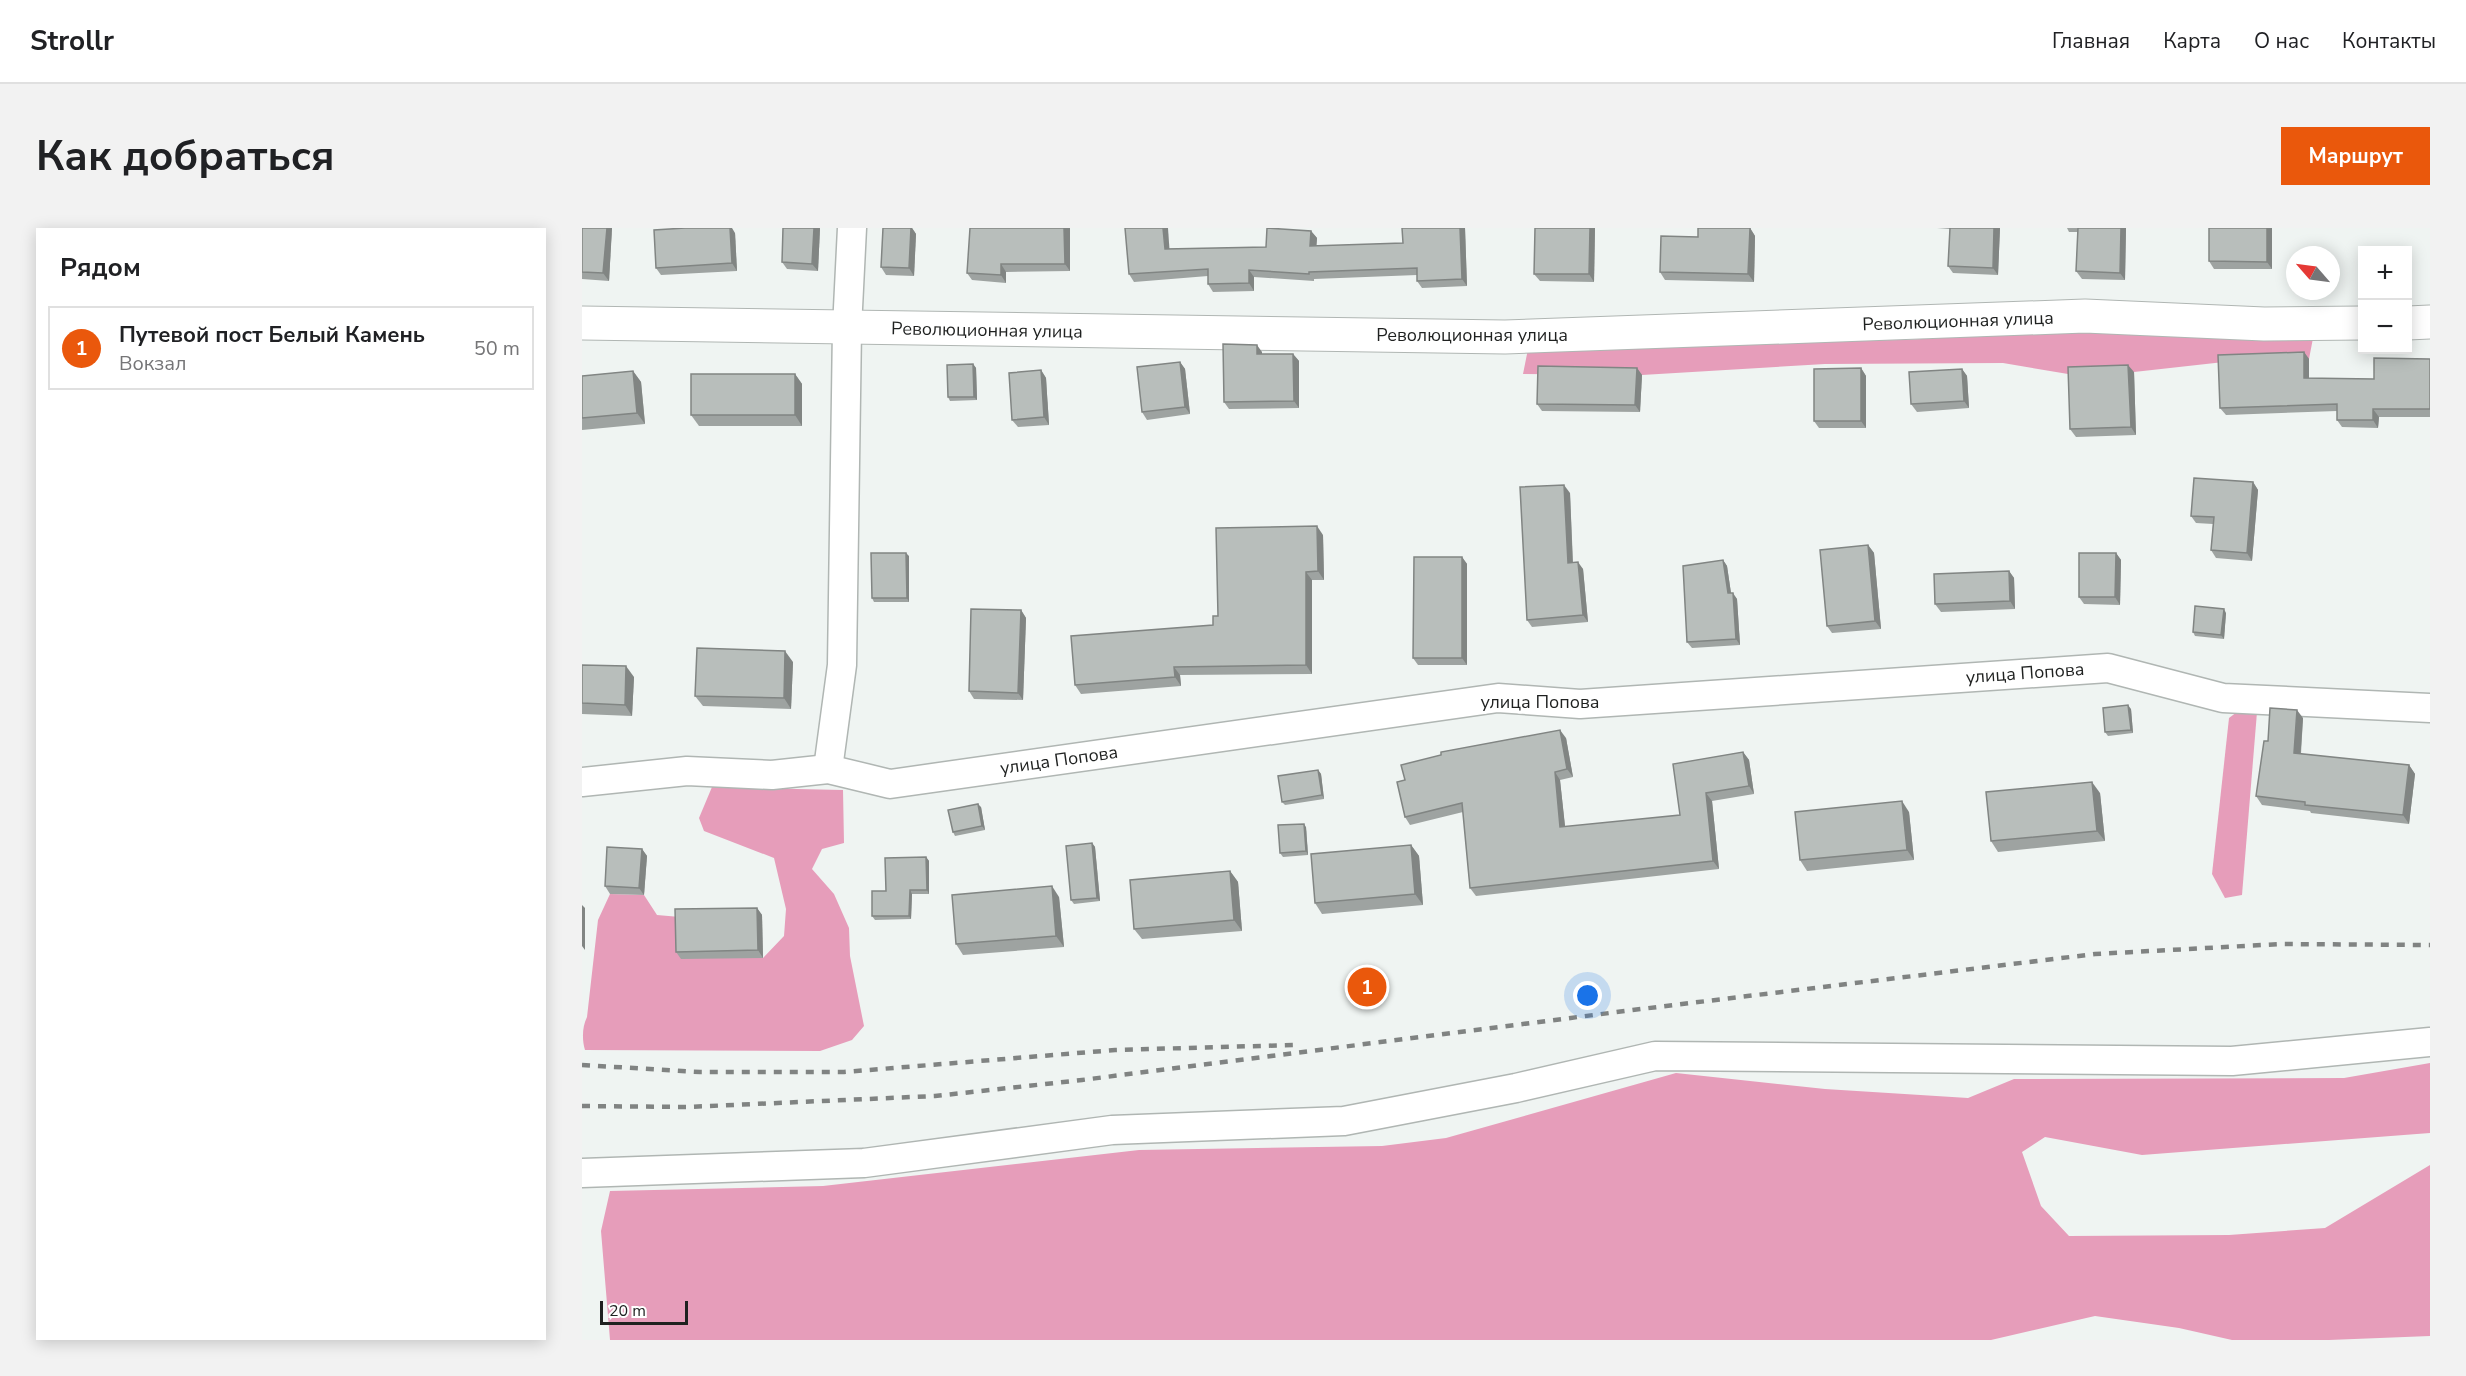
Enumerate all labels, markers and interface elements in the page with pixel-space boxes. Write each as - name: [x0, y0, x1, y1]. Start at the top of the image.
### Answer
- text: Strollr: [30, 22, 114, 60]
- text: Главная: [2052, 27, 2130, 55]
- text: Карта: [2163, 27, 2221, 55]
- text: О нас: [2254, 27, 2309, 55]
- text: Контакты: [2342, 27, 2436, 55]
- button: Маршрут: [2281, 127, 2430, 185]
- text: Как добраться: [36, 128, 335, 185]
- north arrow: [2286, 246, 2340, 300]
- map controls: [2358, 246, 2412, 354]
- button: +: [2358, 246, 2412, 300]
- text: Рядом: [60, 250, 141, 285]
- button: −: [2358, 300, 2412, 354]
- street label: Революционная улица: [1862, 306, 2054, 336]
- street label: Революционная улица: [891, 316, 1083, 344]
- text: Путевой пост Белый Камень: [119, 320, 425, 350]
- street label: Революционная улица: [1376, 323, 1568, 347]
- text: 1: [76, 335, 88, 362]
- text: 50 m: [474, 335, 520, 362]
- text: Вокзал: [119, 350, 187, 377]
- street label: улица Попова: [1965, 657, 2085, 689]
- street label: улица Попова: [1481, 690, 1599, 714]
- street label: улица Попова: [998, 740, 1120, 780]
- pin: 1: [1348, 964, 1386, 1010]
- your location: [1573, 981, 1602, 1010]
- scale bar: [600, 1298, 688, 1326]
- text: 20 m: [609, 1300, 646, 1322]

